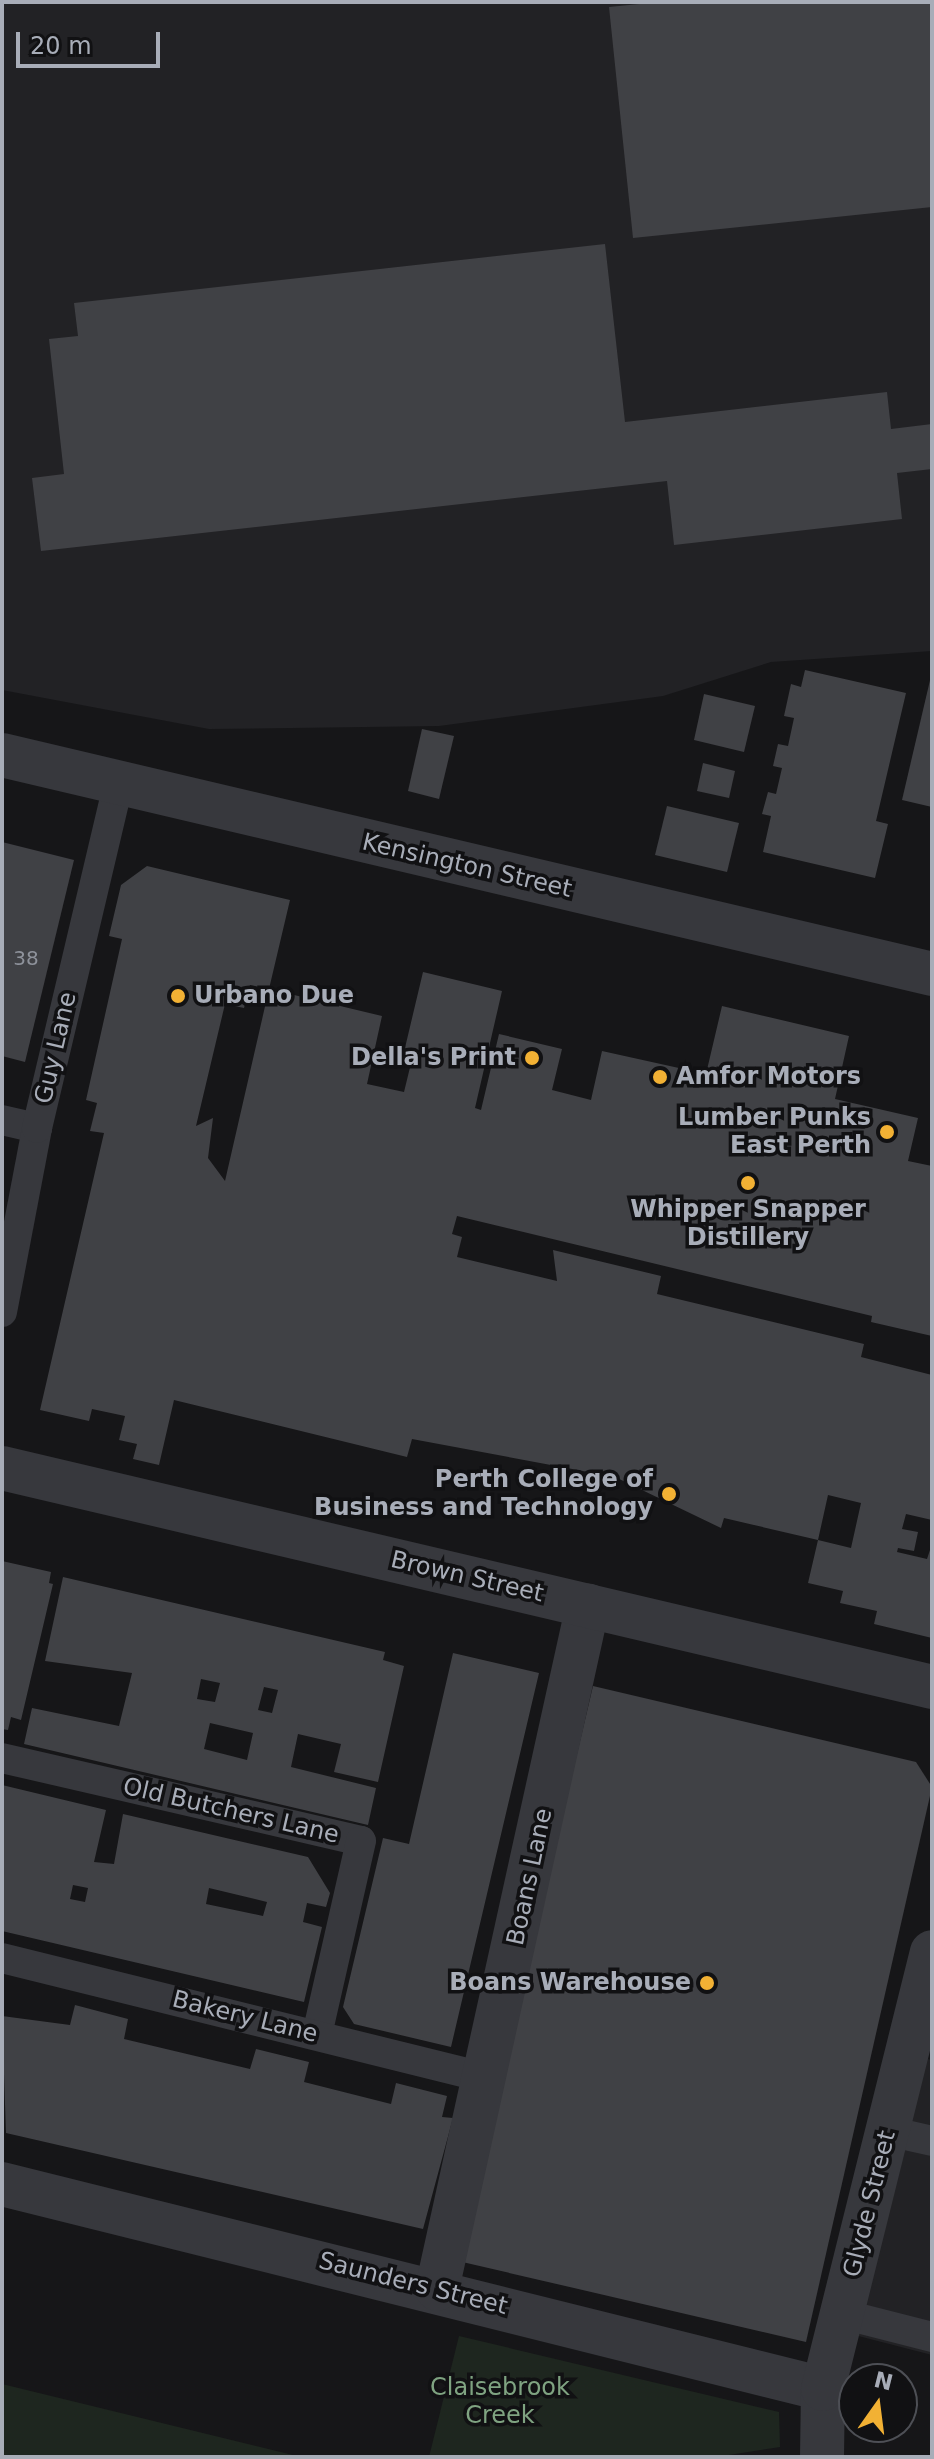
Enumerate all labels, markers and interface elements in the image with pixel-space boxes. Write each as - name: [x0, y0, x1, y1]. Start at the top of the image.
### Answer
- scale bar: [20, 16, 164, 66]
- text: 20 m: [30, 32, 92, 60]
- street label: Kensington Street: [360, 828, 574, 904]
- house number: 38: [13, 946, 39, 970]
- place label: Urbano Due: [194, 982, 354, 1010]
- marker: Urbano Due: [169, 987, 187, 1005]
- street label: Guy Lane: [29, 989, 83, 1107]
- place label: Della's Print: [351, 1044, 516, 1072]
- marker: Della's Print: [523, 1049, 541, 1067]
- place label: Amfor Motors: [676, 1063, 861, 1091]
- marker: Amfor Motors: [651, 1068, 669, 1086]
- place label: Lumber Punks East Perth: [678, 1104, 871, 1160]
- marker: Lumber Punks East Perth: [878, 1123, 896, 1141]
- marker: Whipper Snapper Distillery: [739, 1174, 757, 1192]
- place label: Whipper Snapper Distillery: [630, 1196, 866, 1252]
- place label: Perth College of Business and Technology: [314, 1466, 653, 1522]
- marker: Perth College of Business and Technology: [660, 1485, 678, 1503]
- street label: Brown Street: [388, 1545, 546, 1609]
- street label: Old Butchers Lane: [120, 1772, 342, 1850]
- street label: Boans Lane: [501, 1806, 559, 1948]
- place label: Boans Warehouse: [449, 1969, 691, 1997]
- marker: Boans Warehouse: [698, 1974, 716, 1992]
- street label: Bakery Lane: [169, 1985, 321, 2049]
- street label: Glyde Street: [838, 2128, 902, 2280]
- street label: Saunders Street: [316, 2247, 510, 2321]
- north arrow: [838, 2363, 918, 2443]
- text: N: [871, 2367, 895, 2396]
- park label: Claisebrook Creek: [430, 2374, 570, 2430]

